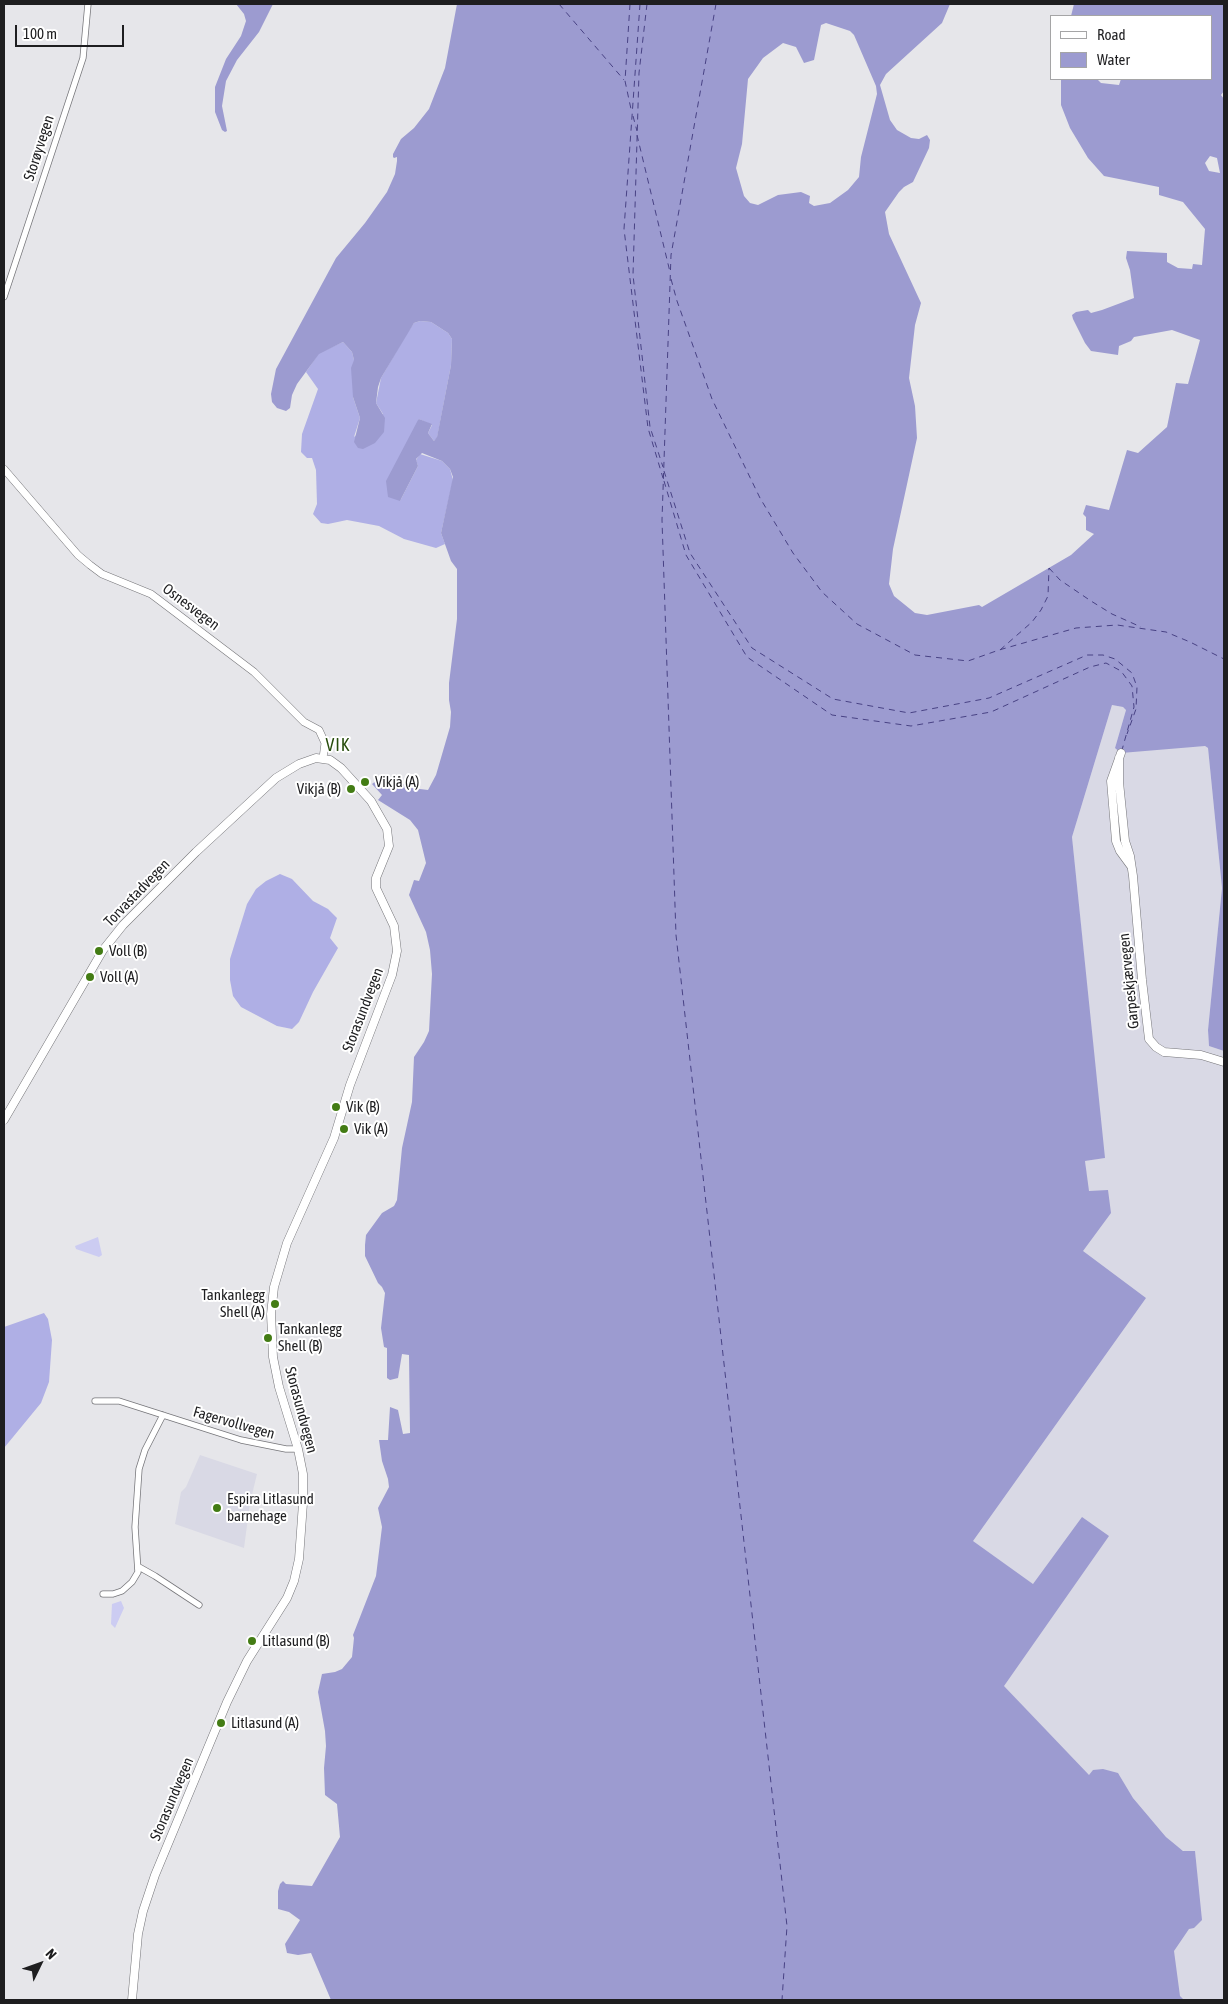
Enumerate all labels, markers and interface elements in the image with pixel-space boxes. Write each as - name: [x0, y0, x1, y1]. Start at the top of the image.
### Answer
- scale bar: [18, 15, 126, 47]
- legend: [1050, 15, 1213, 80]
- text: 100 m: [23, 25, 57, 42]
- text: Road: [1097, 26, 1126, 43]
- text: Water: [1097, 51, 1130, 68]
- street label: Storøyvegen: [20, 113, 58, 183]
- street label: Osnesvegen: [159, 580, 223, 634]
- district label: VIK: [325, 734, 351, 756]
- place label: Vikjå (A): [375, 773, 419, 791]
- marker: Vikjå (A): [359, 776, 371, 788]
- place label: Vikjå (B): [297, 780, 341, 798]
- marker: Vikjå (B): [345, 783, 357, 795]
- street label: Torvastadvegen: [100, 855, 174, 931]
- street label: Garpeskjærvegen: [1115, 932, 1143, 1030]
- place label: Voll (B): [109, 942, 147, 960]
- marker: Voll (B): [93, 945, 105, 957]
- street label: Storasundvegen: [339, 965, 387, 1055]
- place label: Voll (A): [100, 968, 139, 986]
- marker: Voll (A): [84, 971, 96, 983]
- place label: Vik (B): [346, 1098, 380, 1116]
- marker: Vik (B): [330, 1101, 342, 1113]
- place label: Vik (A): [354, 1120, 388, 1138]
- marker: Vik (A): [338, 1123, 350, 1135]
- place label: Tankanlegg Shell (A): [201, 1286, 265, 1321]
- marker: Tankanlegg Shell (A): [269, 1298, 281, 1310]
- place label: Tankanlegg Shell (B): [278, 1320, 342, 1355]
- marker: Tankanlegg Shell (B): [262, 1332, 274, 1344]
- street label: Storasundvegen: [281, 1365, 321, 1455]
- street label: Fagervollvegen: [191, 1403, 277, 1443]
- place label: Espira Litlasund barnehage: [227, 1490, 314, 1525]
- marker: Espira Litlasund barnehage: [211, 1502, 223, 1514]
- place label: Litlasund (B): [262, 1632, 330, 1650]
- marker: Litlasund (B): [246, 1635, 258, 1647]
- place label: Litlasund (A): [231, 1714, 299, 1732]
- marker: Litlasund (A): [215, 1717, 227, 1729]
- street label: Storasundvegen: [146, 1755, 198, 1843]
- north arrow: [15, 1939, 65, 1989]
- text: N: [42, 1946, 60, 1962]

